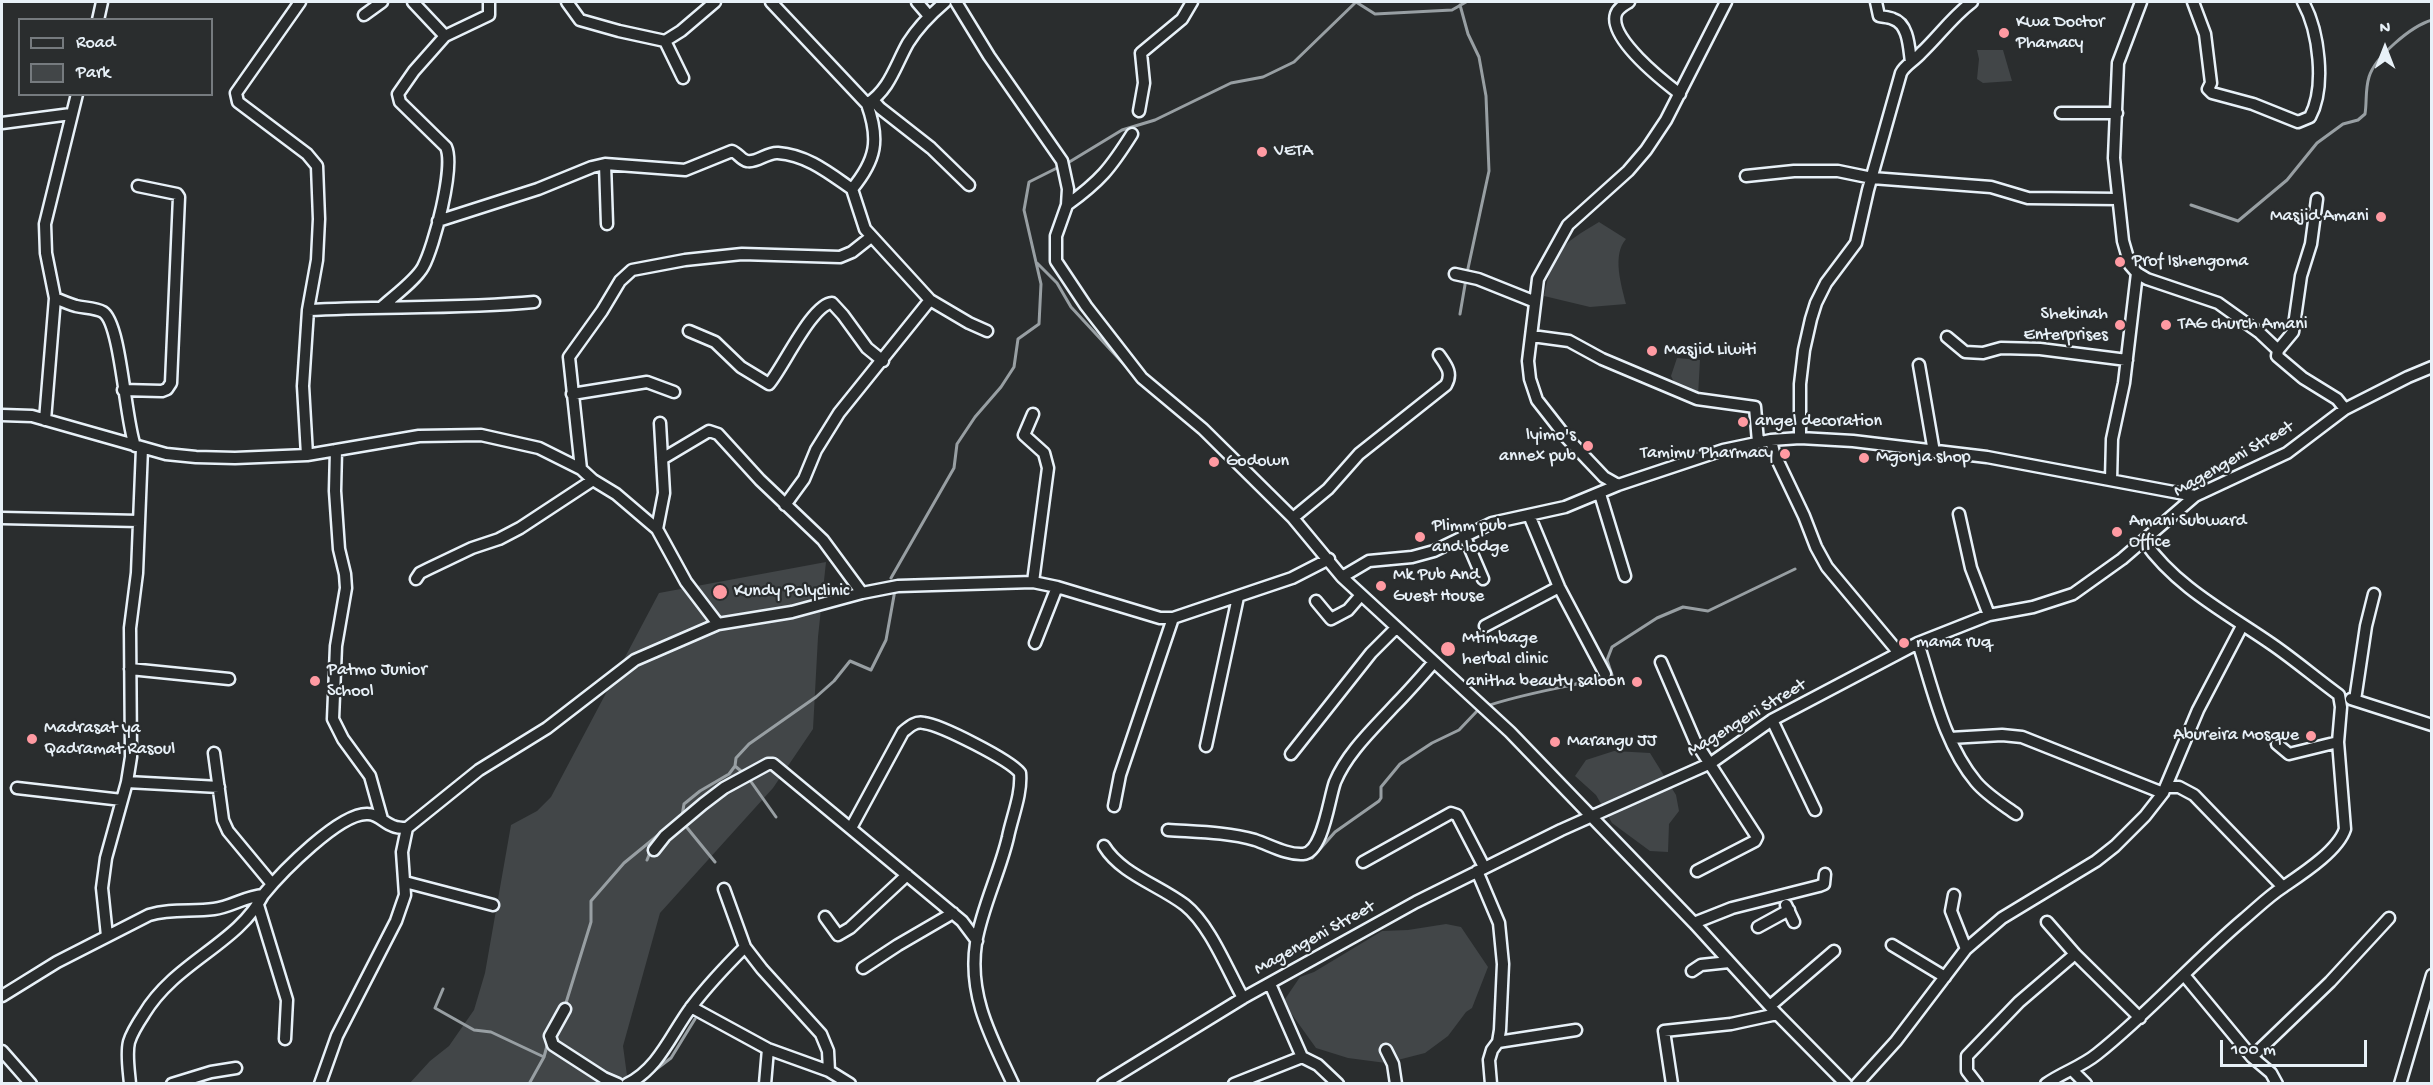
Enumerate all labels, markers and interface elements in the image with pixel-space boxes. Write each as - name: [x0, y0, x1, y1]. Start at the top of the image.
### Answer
- place label: Kwa Doctor Phamacy: [2016, 12, 2104, 54]
- legend: [18, 18, 213, 96]
- north arrow: [2355, 18, 2415, 78]
- text: N: [2380, 20, 2390, 39]
- marker: Kwa Doctor Phamacy: [1997, 26, 2011, 40]
- text: Road: [76, 33, 115, 54]
- text: Park: [76, 63, 110, 84]
- place label: VETA: [1274, 141, 1313, 163]
- marker: VETA: [1255, 145, 1269, 159]
- place label: Masjid Amani: [2270, 206, 2369, 228]
- marker: Masjid Amani: [2374, 210, 2388, 224]
- place label: Prof Ishengoma: [2132, 251, 2248, 273]
- marker: Prof Ishengoma: [2113, 255, 2127, 269]
- place label: Shekinah Enterprises: [2024, 304, 2108, 346]
- place label: TAG church Amani: [2178, 314, 2308, 336]
- marker: Shekinah Enterprises: [2113, 318, 2127, 332]
- marker: TAG church Amani: [2159, 318, 2173, 332]
- place label: Masjid Liwiti: [1664, 340, 1757, 362]
- marker: Masjid Liwiti: [1645, 344, 1659, 358]
- place label: angel decoration: [1755, 411, 1882, 433]
- marker: angel decoration: [1736, 415, 1750, 429]
- street label: Magengeni Street: [2170, 417, 2298, 503]
- place label: lyimo's annex pub: [1499, 425, 1576, 468]
- marker: lyimo's annex pub: [1581, 439, 1595, 453]
- place label: Tamimu Pharmacy: [1640, 443, 1773, 465]
- marker: Tamimu Pharmacy: [1778, 447, 1792, 461]
- place label: Mgonja shop: [1876, 447, 1971, 469]
- place label: Godown: [1226, 451, 1289, 473]
- marker: Mgonja shop: [1857, 451, 1871, 465]
- marker: Godown: [1207, 455, 1221, 469]
- place label: Amani Subward Office: [2129, 511, 2246, 554]
- place label: Plimm pub and lodge: [1432, 516, 1509, 558]
- marker: Amani Subward Office: [2110, 525, 2124, 539]
- marker: Plimm pub and lodge: [1413, 530, 1427, 544]
- place label: Mk Pub And Guest House: [1393, 565, 1484, 608]
- marker: Mk Pub And Guest House: [1374, 579, 1388, 593]
- place label: Kundy Polyclinic: [734, 581, 849, 603]
- marker: Kundy Polyclinic: [711, 583, 729, 601]
- place label: Mtimbage herbal clinic: [1462, 628, 1548, 670]
- place label: mama ruq: [1916, 632, 1991, 654]
- marker: mama ruq: [1897, 636, 1911, 650]
- marker: Mtimbage herbal clinic: [1439, 640, 1457, 658]
- place label: Patmo Junior School: [327, 660, 427, 702]
- place label: anitha beauty saloon: [1466, 671, 1625, 693]
- marker: Patmo Junior School: [308, 674, 322, 688]
- marker: anitha beauty saloon: [1630, 675, 1644, 689]
- street label: Magengeni Street: [1684, 675, 1810, 763]
- place label: Madrasat ya Qadramat Rasoul: [44, 718, 175, 760]
- place label: Abureira Mosque: [2173, 725, 2299, 747]
- marker: Abureira Mosque: [2304, 729, 2318, 743]
- place label: Marangu JJ: [1567, 731, 1656, 753]
- marker: Madrasat ya Qadramat Rasoul: [25, 732, 39, 746]
- marker: Marangu JJ: [1548, 735, 1562, 749]
- street label: Magengeni Street: [1251, 897, 1379, 981]
- scale bar: [2223, 1028, 2370, 1066]
- text: 100 m: [2231, 1040, 2276, 1061]

